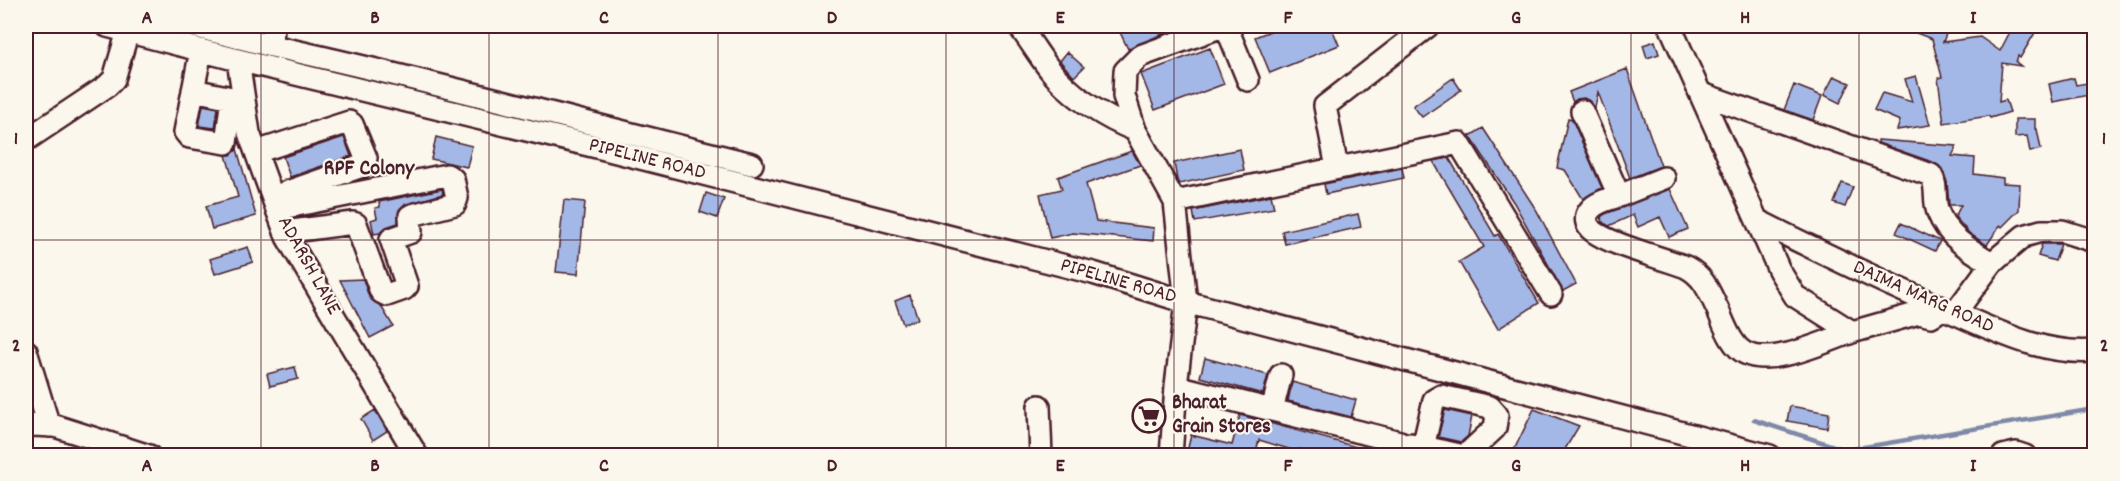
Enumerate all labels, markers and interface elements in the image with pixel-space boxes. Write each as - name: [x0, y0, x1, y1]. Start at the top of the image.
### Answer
- text: A: [142, 5, 153, 33]
- text: B: [370, 5, 380, 33]
- text: C: [599, 5, 609, 33]
- text: D: [827, 5, 838, 33]
- text: E: [1055, 5, 1065, 33]
- text: F: [1284, 5, 1294, 33]
- text: G: [1511, 5, 1521, 33]
- text: H: [1740, 5, 1750, 33]
- text: I: [1970, 5, 1977, 33]
- text: 1: [14, 126, 18, 154]
- text: 1: [2102, 126, 2106, 154]
- street label: PIPELINE ROAD: [585, 131, 709, 189]
- district label: RPF Colony: [324, 154, 415, 185]
- street label: ADARSH LANE: [269, 211, 348, 321]
- street label: PIPELINE ROAD: [1056, 251, 1180, 313]
- street label: DAIMA MARG ROAD: [1848, 254, 1998, 343]
- text: 2: [12, 333, 20, 361]
- text: 2: [2100, 333, 2108, 361]
- place label: Bharat Grain Stores: [1172, 389, 1271, 443]
- supermarket icon: Bharat Grain Stores: [1131, 398, 1167, 434]
- text: A: [142, 453, 153, 481]
- text: B: [370, 453, 380, 481]
- text: C: [599, 453, 609, 481]
- text: D: [827, 453, 838, 481]
- text: E: [1055, 453, 1065, 481]
- text: F: [1284, 453, 1294, 481]
- text: G: [1511, 453, 1521, 481]
- text: H: [1740, 453, 1750, 481]
- text: I: [1970, 453, 1977, 481]

